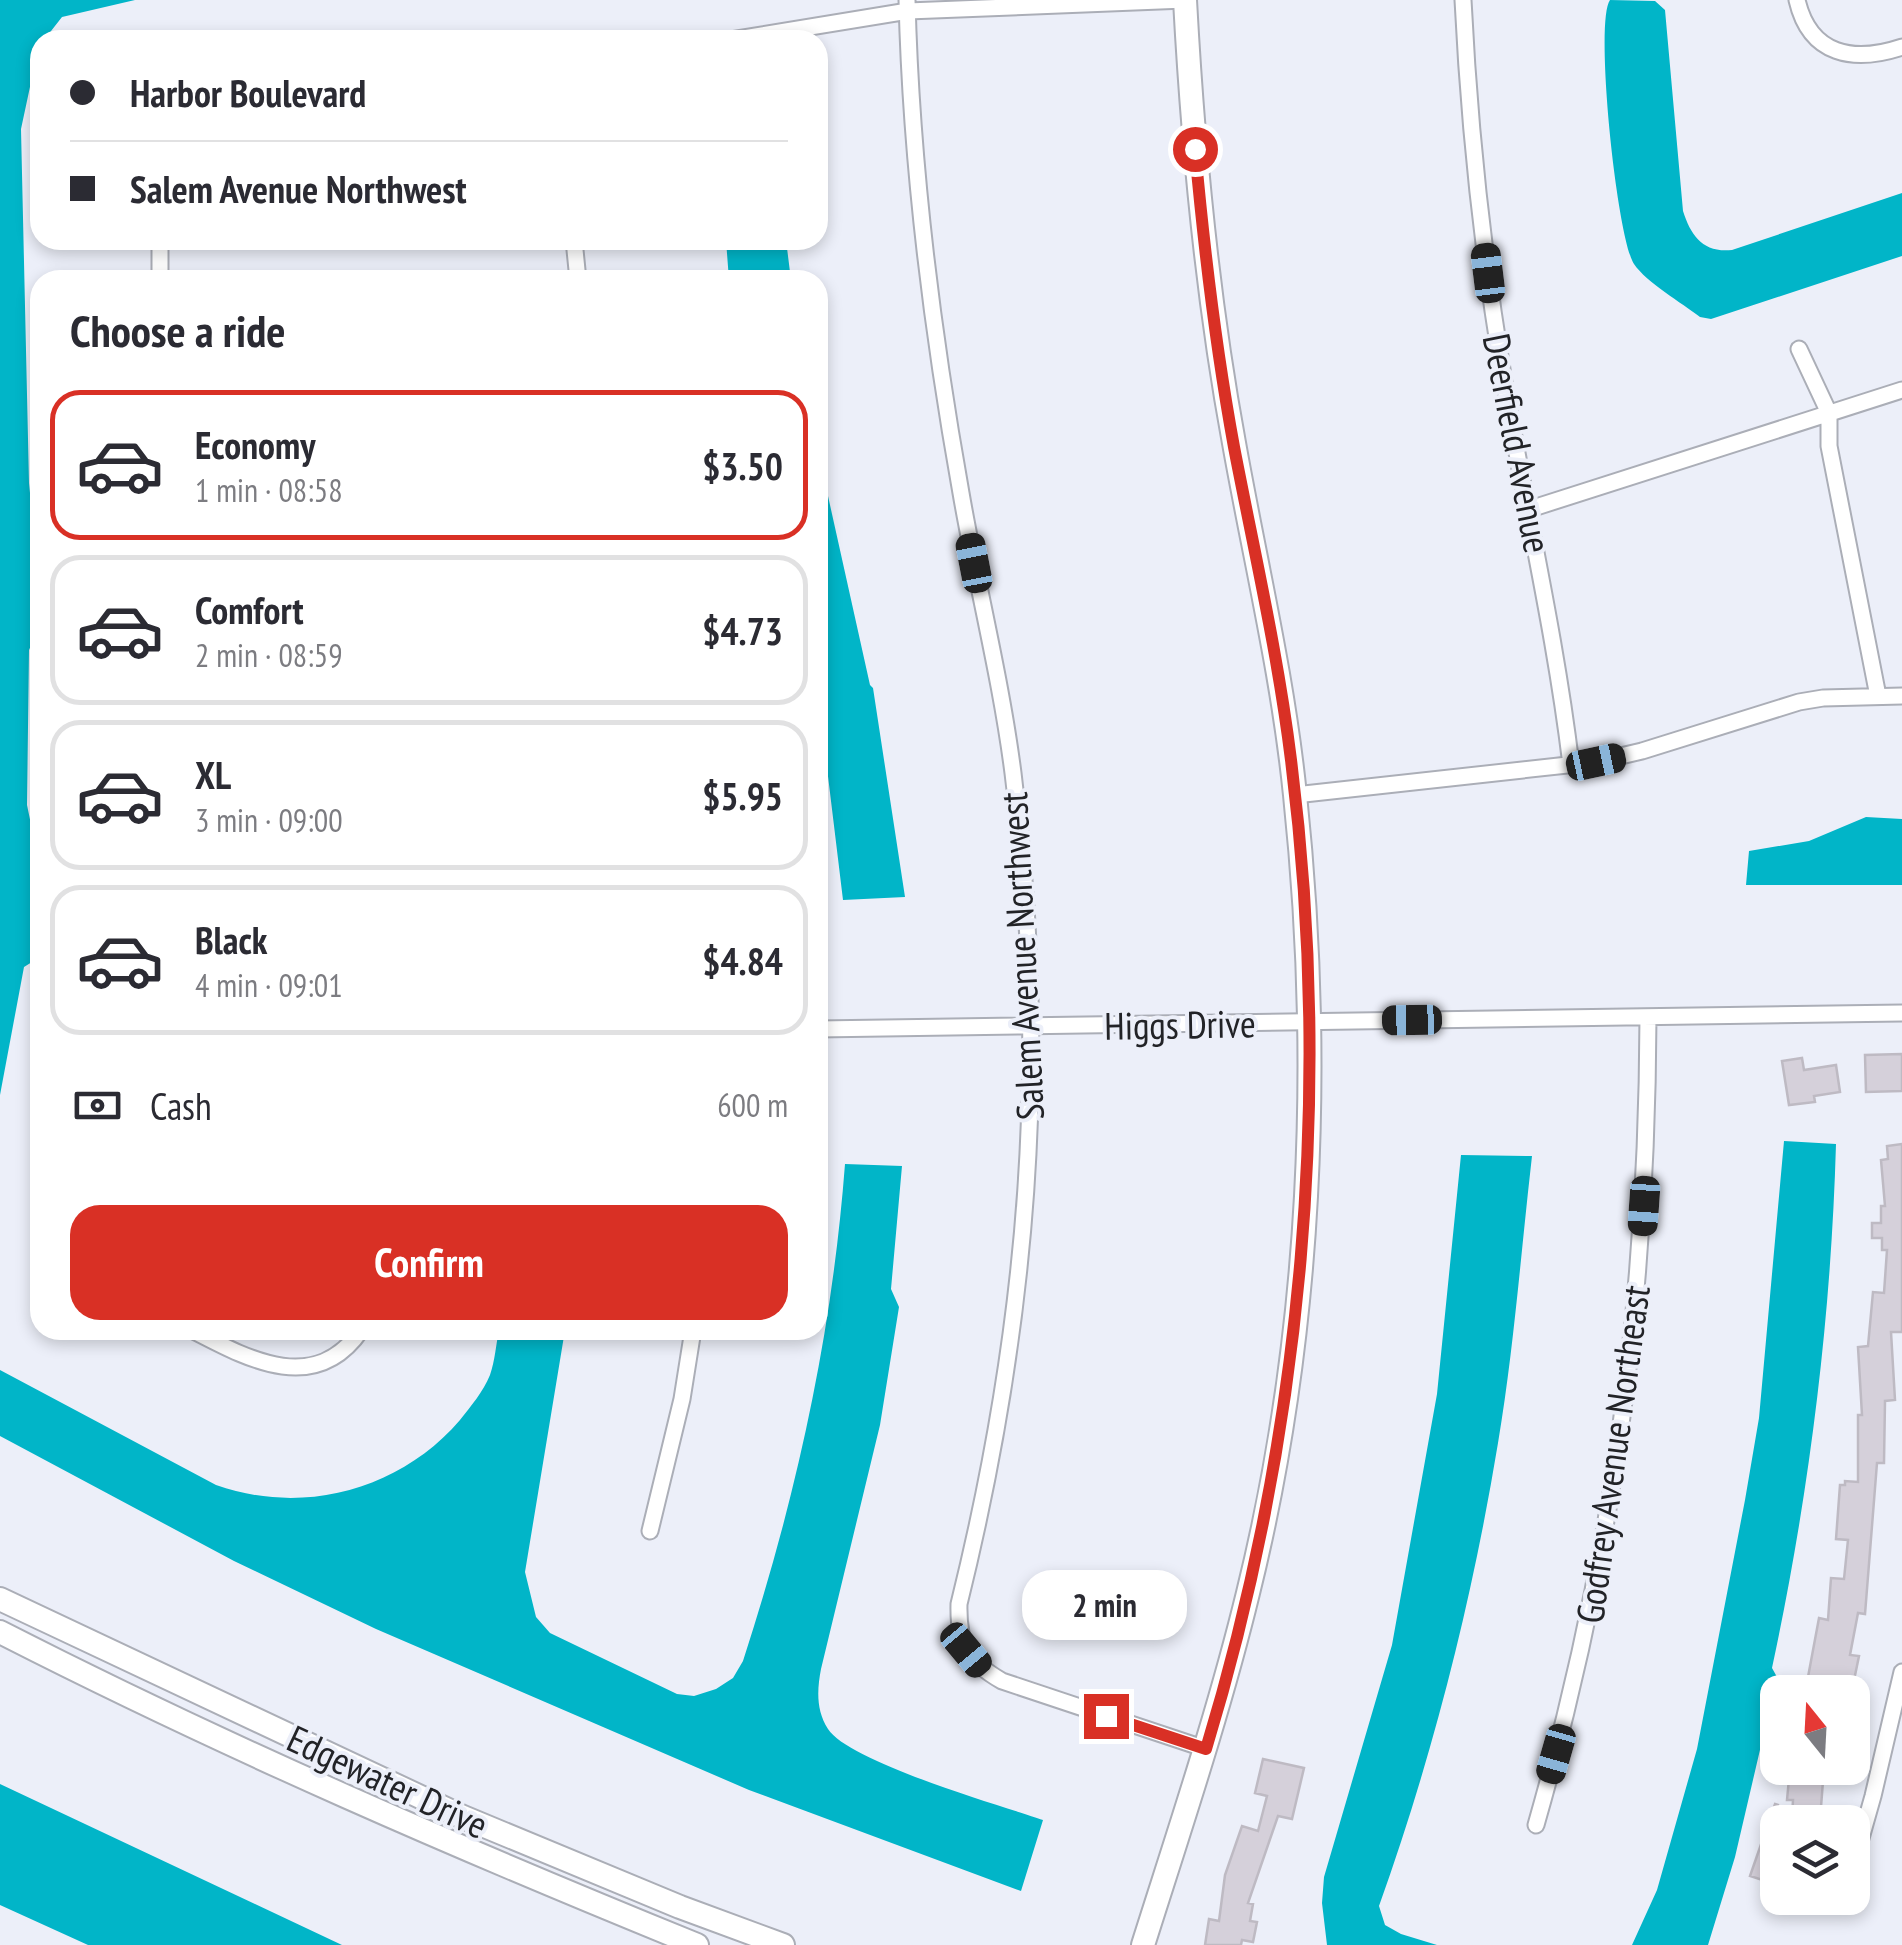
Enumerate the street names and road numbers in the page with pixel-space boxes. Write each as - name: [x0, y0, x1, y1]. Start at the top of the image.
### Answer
- street label: Deerfield Avenue: [1473, 329, 1563, 557]
- street label: Salem Avenue Northwest: [988, 790, 1054, 1121]
- street label: Higgs Drive: [1104, 998, 1256, 1050]
- street label: Godfrey Avenue Northeast: [1564, 1281, 1660, 1626]
- street label: Edgewater Drive: [280, 1713, 496, 1849]

